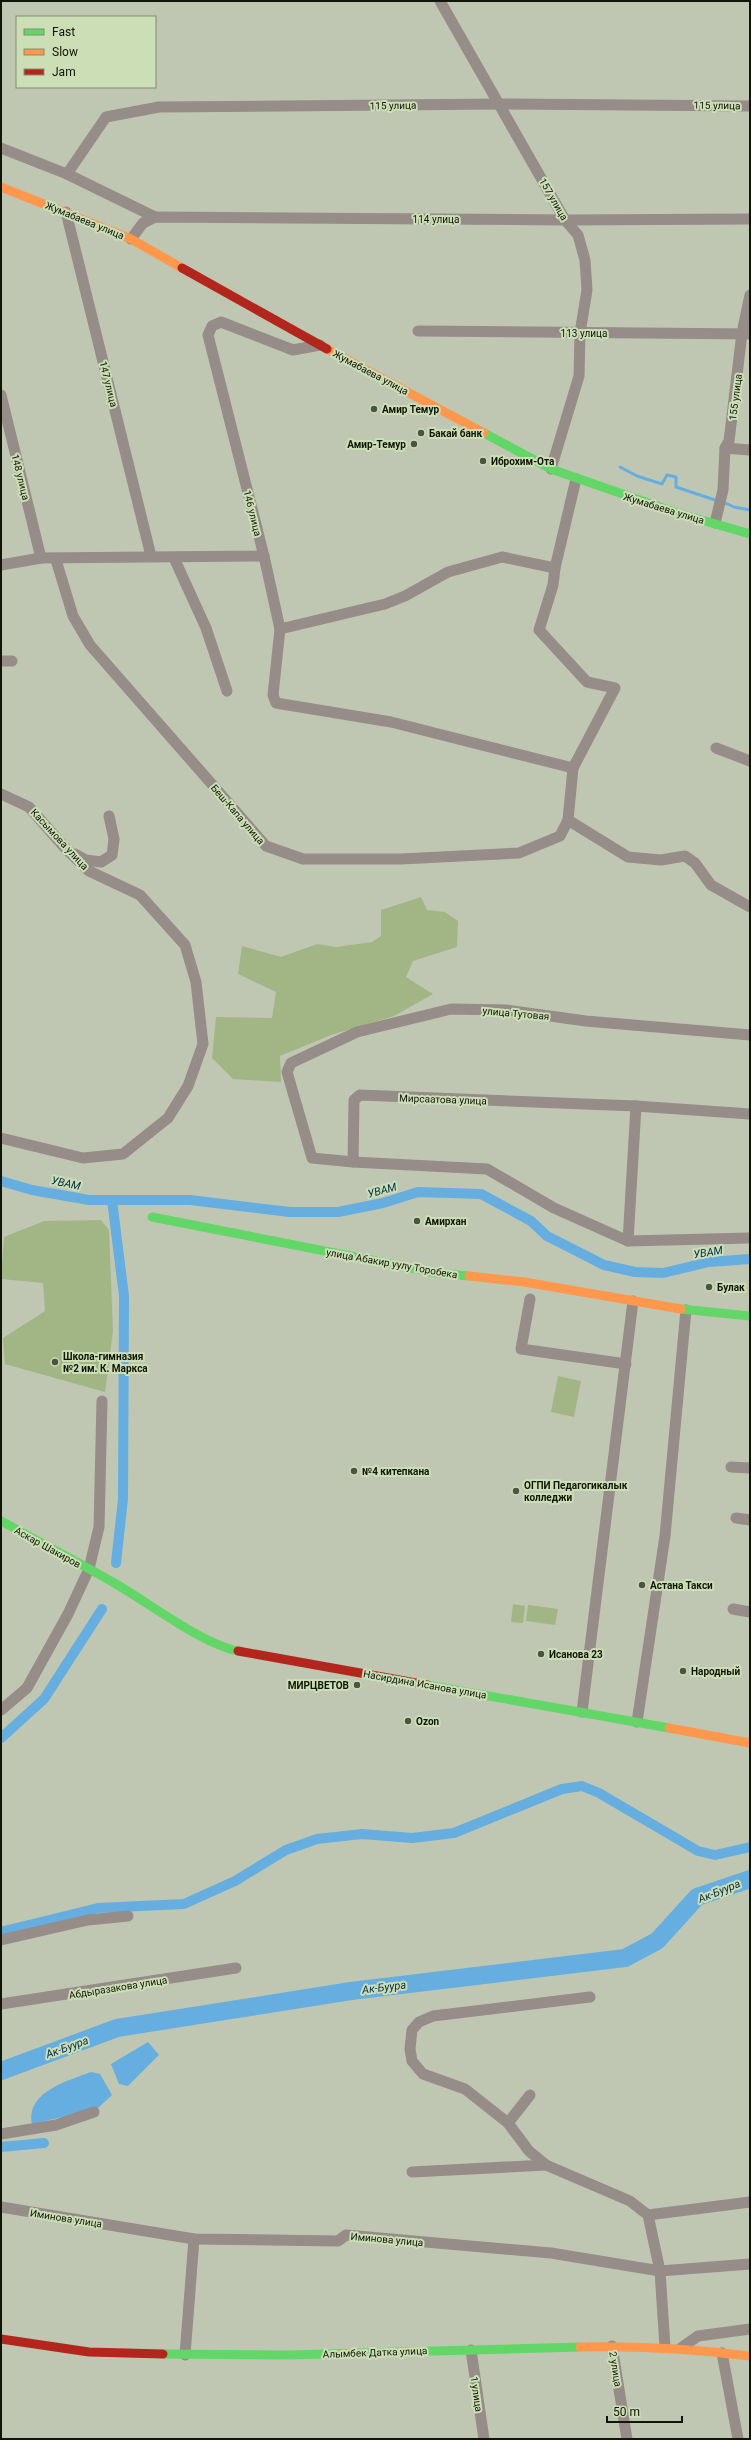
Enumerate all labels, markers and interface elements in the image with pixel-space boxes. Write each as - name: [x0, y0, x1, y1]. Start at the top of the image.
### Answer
- legend: [16, 16, 156, 88]
- text: Fast: [52, 25, 75, 39]
- text: Slow: [52, 45, 78, 59]
- text: Jam: [52, 65, 76, 79]
- street label: 115 улица: [370, 100, 416, 111]
- street label: 115 улица: [694, 100, 740, 111]
- street label: 157 улица: [537, 176, 570, 222]
- street label: Жумабаева улица: [44, 200, 126, 241]
- street label: 114 улица: [413, 214, 459, 225]
- street label: 113 улица: [561, 328, 607, 339]
- street label: Жумабаева улица: [331, 348, 410, 397]
- street label: 147 улица: [98, 360, 120, 408]
- street label: 155 улица: [727, 373, 744, 421]
- marker: Амир Темур: [369, 404, 379, 414]
- place label: Амир Темур: [382, 404, 439, 415]
- marker: Бакай банк: [416, 428, 426, 438]
- place label: Бакай банк: [429, 428, 482, 439]
- place label: Амир-Темур: [347, 439, 406, 450]
- marker: Амир-Темур: [409, 439, 419, 449]
- street label: 148 улица: [10, 453, 32, 501]
- marker: Иброхим-Ота: [478, 456, 488, 466]
- place label: Иброхим-Ота: [491, 456, 555, 467]
- street label: 146 улица: [242, 489, 264, 537]
- street label: Жумабаева улица: [622, 491, 706, 526]
- street label: Беш-Капа улица: [209, 782, 267, 846]
- street label: Касымова улица: [29, 807, 91, 872]
- street label: улица Тутовая: [482, 1005, 550, 1022]
- street label: Мирсаатова улица: [399, 1092, 487, 1107]
- water label: УВАМ: [50, 1174, 82, 1193]
- water label: УВАМ: [366, 1180, 399, 1201]
- marker: Амирхан: [412, 1216, 422, 1226]
- place label: Амирхан: [425, 1216, 467, 1227]
- water label: УВАМ: [692, 1244, 724, 1261]
- street label: улица Абакир уулу Торобека: [325, 1247, 458, 1280]
- marker: Булак: [704, 1282, 714, 1292]
- place label: Булак: [717, 1282, 745, 1293]
- place label: Школа-гимназия №2 им. К. Маркса: [63, 1351, 148, 1374]
- marker: Школа-гимназия №2 им. К. Маркса: [50, 1357, 60, 1367]
- marker: №4 китепкана: [349, 1466, 359, 1476]
- place label: №4 китепкана: [362, 1466, 430, 1477]
- place label: ОГПИ Педагогикалык колледжи: [524, 1480, 628, 1503]
- marker: ОГПИ Педагогикалык колледжи: [511, 1486, 521, 1496]
- street label: Аскар Шакиров: [13, 1525, 83, 1570]
- marker: Астана Такси: [637, 1580, 647, 1590]
- place label: Астана Такси: [650, 1580, 713, 1591]
- marker: Исанова 23: [536, 1649, 546, 1659]
- place label: Исанова 23: [549, 1649, 603, 1660]
- marker: Народный: [678, 1666, 688, 1676]
- place label: Народный: [691, 1666, 741, 1677]
- street label: Насирдина Исанова улица: [362, 1668, 487, 1701]
- place label: МИРЦВЕТОВ: [288, 1680, 349, 1691]
- marker: МИРЦВЕТОВ: [352, 1680, 362, 1690]
- marker: Ozon: [403, 1716, 413, 1726]
- place label: Ozon: [416, 1716, 440, 1727]
- water label: Ак-Буура: [695, 1877, 742, 1906]
- street label: Абдыразакова улица: [68, 1974, 168, 2001]
- water label: Ак-Буура: [360, 1978, 407, 1997]
- water label: Ак-Буура: [43, 2034, 90, 2062]
- street label: Иминова улица: [29, 2207, 103, 2230]
- street label: Иминова улица: [350, 2231, 424, 2248]
- street label: Алымбек Датка улица: [322, 2345, 428, 2360]
- street label: 2 улица: [607, 2351, 624, 2388]
- street label: 1 улица: [469, 2376, 484, 2412]
- scale bar: [607, 2398, 682, 2424]
- text: 50 m: [613, 2405, 640, 2419]

